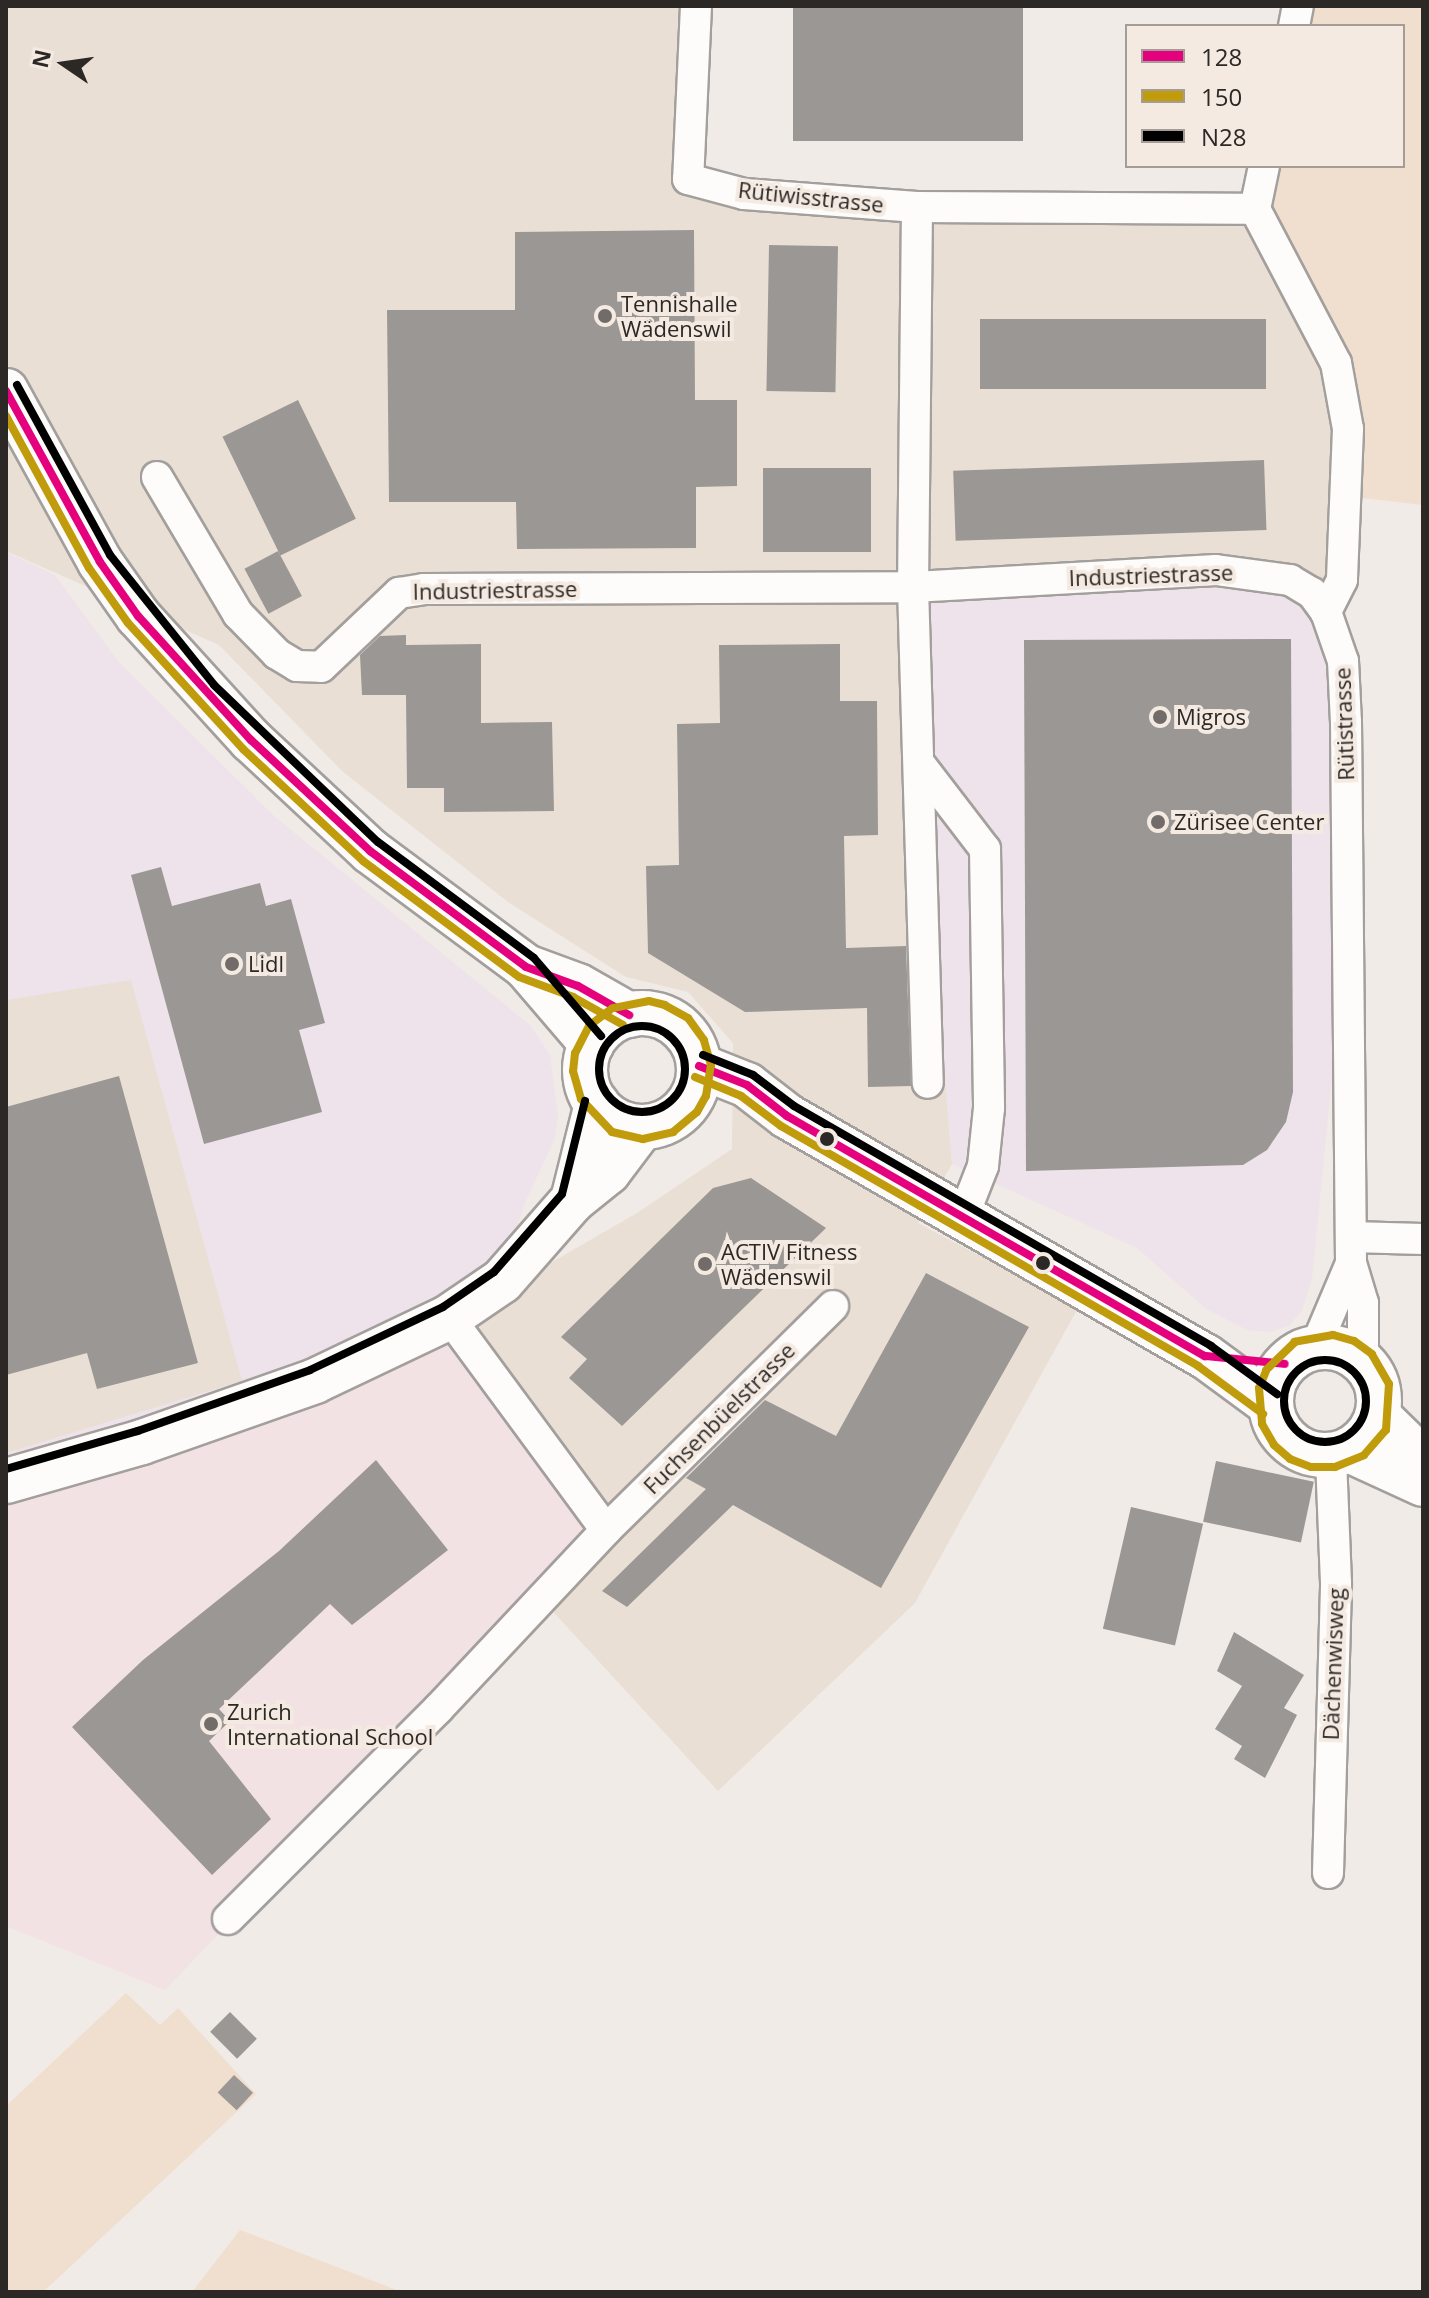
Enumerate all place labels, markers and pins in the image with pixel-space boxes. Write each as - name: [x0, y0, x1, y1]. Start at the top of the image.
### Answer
- place label: Tennishalle Wädenswil: [621, 290, 738, 342]
- marker: Tennishalle Wädenswil: [596, 307, 614, 325]
- place label: Migros: [1176, 704, 1246, 730]
- marker: Migros: [1151, 708, 1169, 726]
- place label: Zürisee Center: [1174, 809, 1324, 835]
- marker: Zürisee Center: [1149, 813, 1167, 831]
- place label: Lidl: [248, 951, 284, 977]
- marker: Lidl: [223, 955, 241, 973]
- unlabelled marker: [819, 1131, 835, 1147]
- place label: ACTIV Fitness Wädenswil: [721, 1238, 857, 1290]
- marker: ACTIV Fitness Wädenswil: [696, 1255, 714, 1273]
- unlabelled marker: [1035, 1255, 1051, 1271]
- place label: Zurich International School: [227, 1698, 433, 1750]
- marker: Zurich International School: [202, 1715, 220, 1733]

